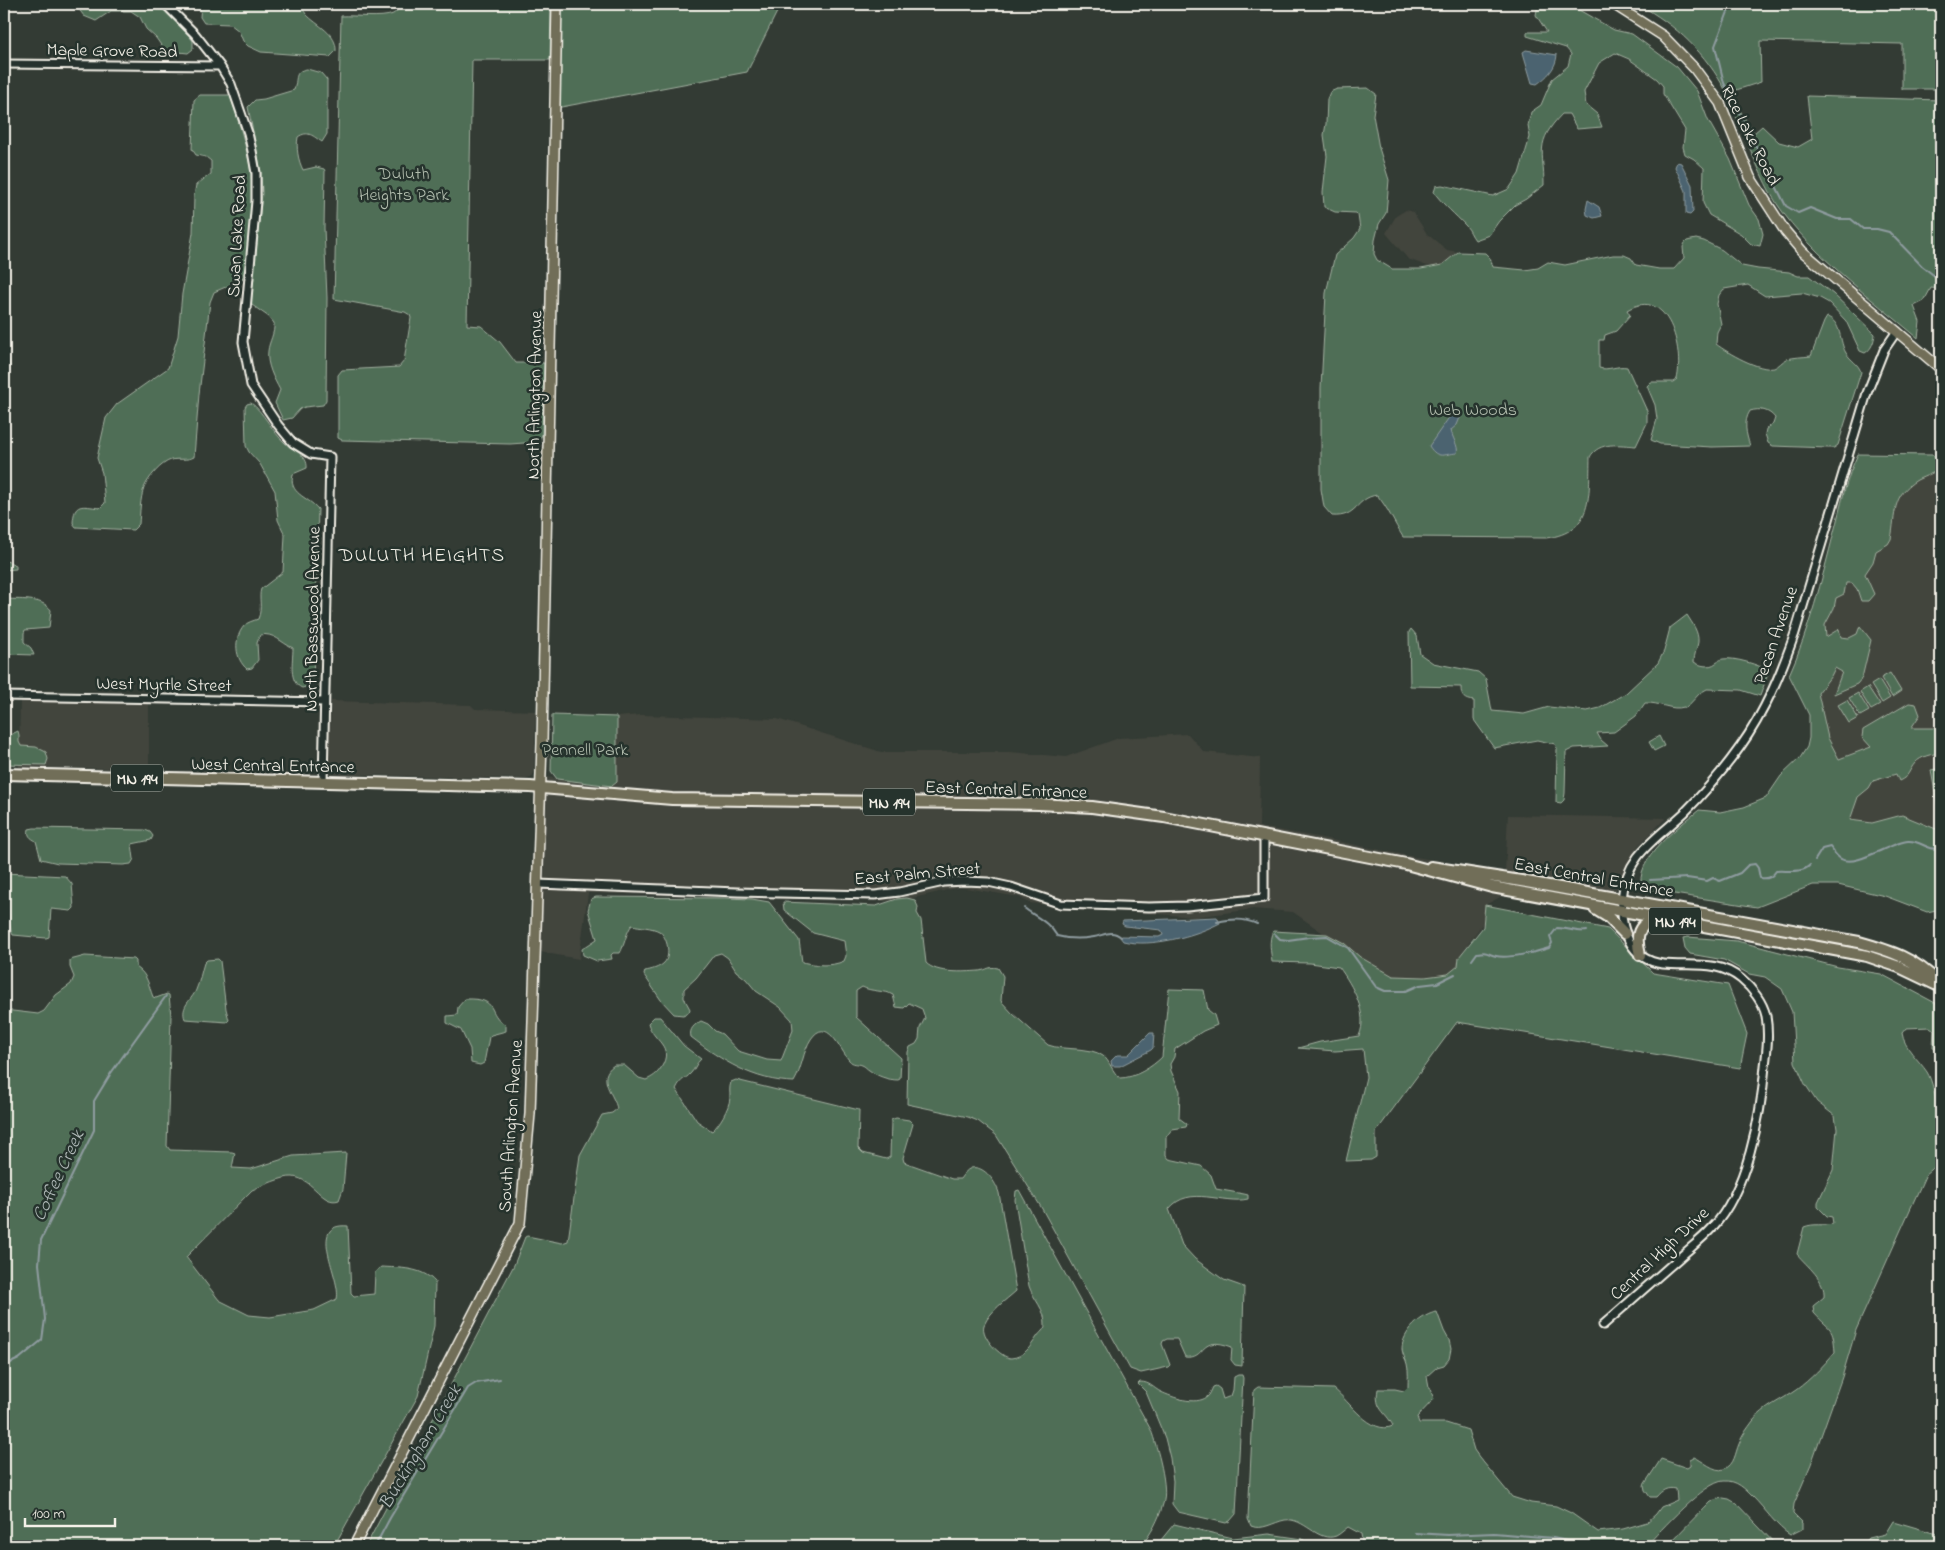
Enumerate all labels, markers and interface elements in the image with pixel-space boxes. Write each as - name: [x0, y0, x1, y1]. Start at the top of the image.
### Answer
- street label: Maple Grove Road: [46, 38, 178, 66]
- street label: Rice Lake Road: [1713, 81, 1786, 191]
- park label: Duluth Heights Park: [359, 162, 449, 210]
- street label: Swan Lake Road: [222, 174, 254, 298]
- street label: North Arlington Avenue: [522, 310, 551, 480]
- park label: Web Woods: [1429, 398, 1517, 424]
- street label: North Basswood Avenue: [299, 525, 329, 712]
- district label: DULUTH HEIGHTS: [338, 542, 505, 571]
- street label: Pecan Avenue: [1748, 582, 1806, 688]
- street label: West Myrtle Street: [96, 672, 232, 700]
- park label: Pennell Park: [542, 738, 628, 764]
- street label: West Central Entrance: [191, 753, 356, 781]
- road number: MN 194: [111, 764, 163, 791]
- street label: East Central Entrance: [924, 775, 1088, 807]
- road number: MN 194: [863, 789, 915, 816]
- street label: East Central Entrance: [1512, 852, 1677, 906]
- street label: East Palm Street: [853, 857, 981, 893]
- road number: MN 194: [1649, 908, 1701, 934]
- street label: South Arlington Avenue: [493, 1038, 532, 1213]
- water label: Coffee Creek: [26, 1126, 92, 1226]
- street label: Central High Drive: [1605, 1201, 1717, 1308]
- water label: Buckingham Creek: [373, 1379, 470, 1515]
- scale bar: [25, 1495, 115, 1527]
- text: 100 m: [32, 1503, 65, 1525]

